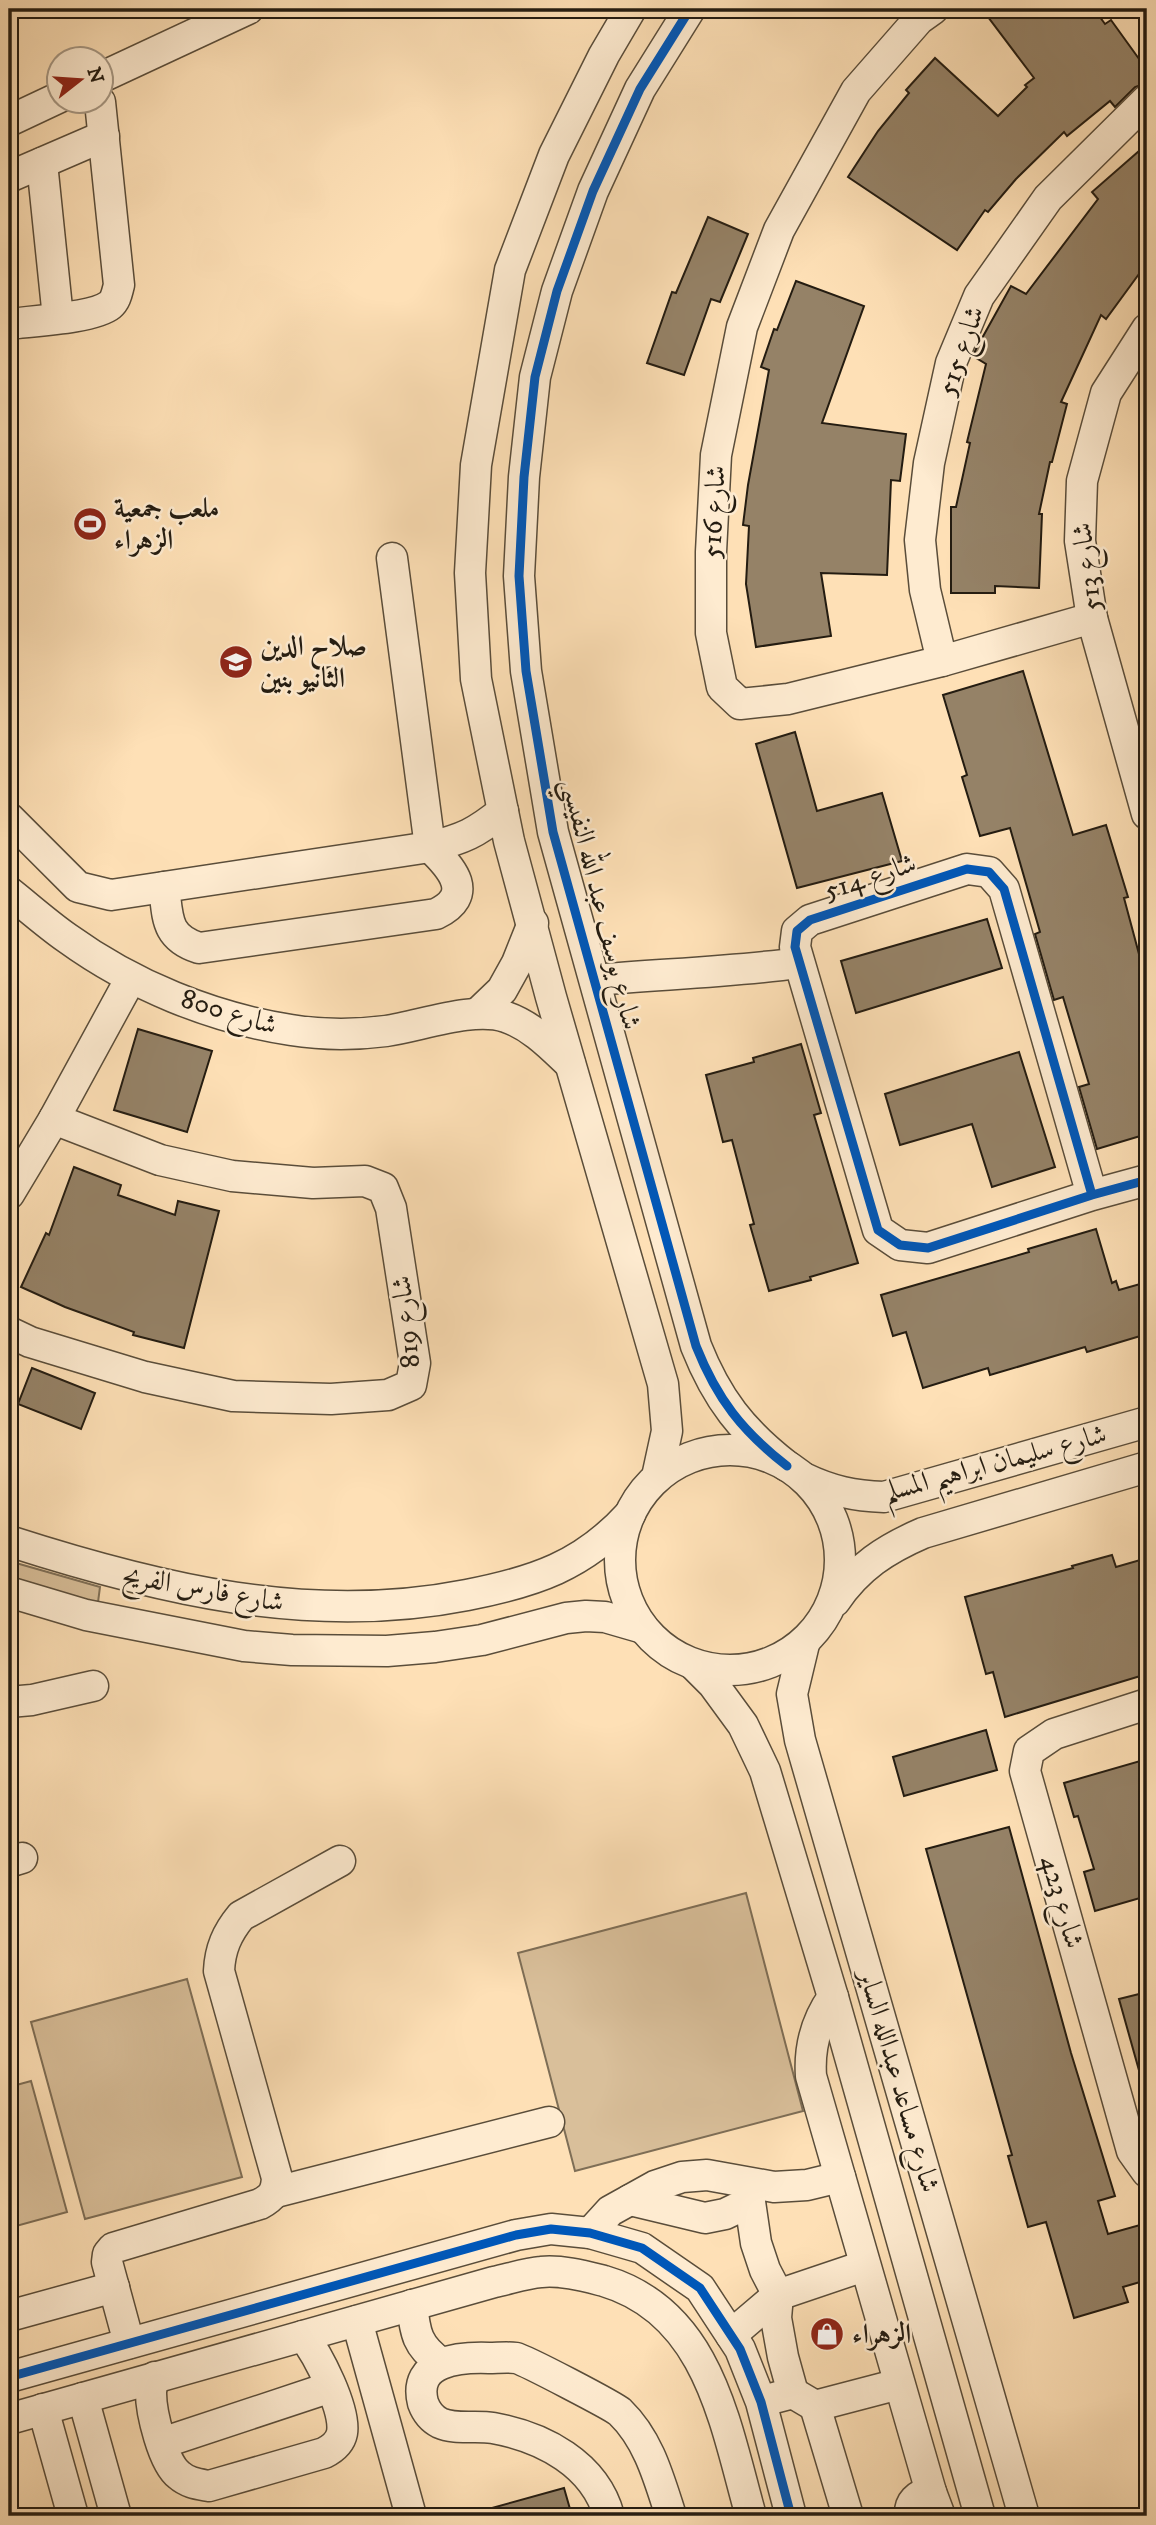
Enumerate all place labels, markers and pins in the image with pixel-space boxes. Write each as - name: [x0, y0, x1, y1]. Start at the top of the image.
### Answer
- place label: ملعب جمعية الزهراء: [114, 491, 220, 558]
- sports icon: ملعب جمعية الزهراء: [71, 505, 109, 543]
- place label: صلاح الدين الثانيو بنين: [260, 629, 367, 696]
- school or university icon: صلاح الدين الثانيو بنين: [217, 643, 255, 681]
- shop icon: الزهراء: [808, 2315, 846, 2353]
- place label: الزهراء: [852, 2317, 911, 2352]

